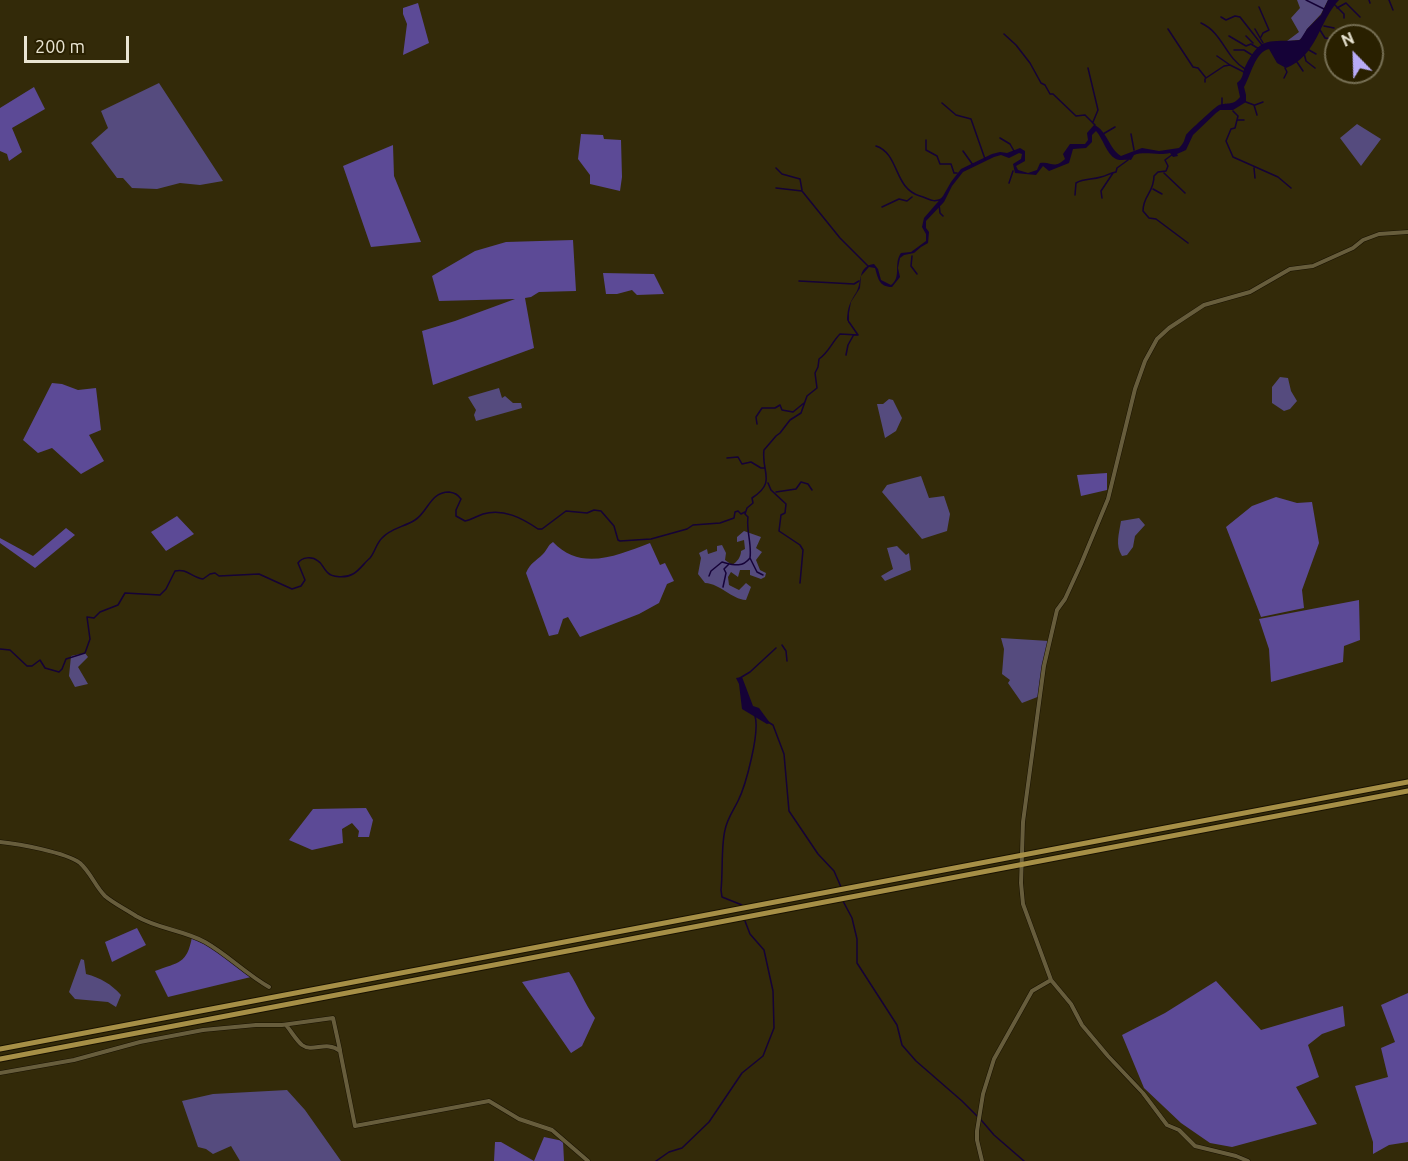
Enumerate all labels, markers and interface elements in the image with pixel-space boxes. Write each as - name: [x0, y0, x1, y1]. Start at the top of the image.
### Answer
- scale bar: [27, 24, 132, 62]
- north arrow: [1324, 24, 1384, 84]
- text: N: [1339, 29, 1357, 50]
- text: 200 m: [35, 36, 85, 56]

